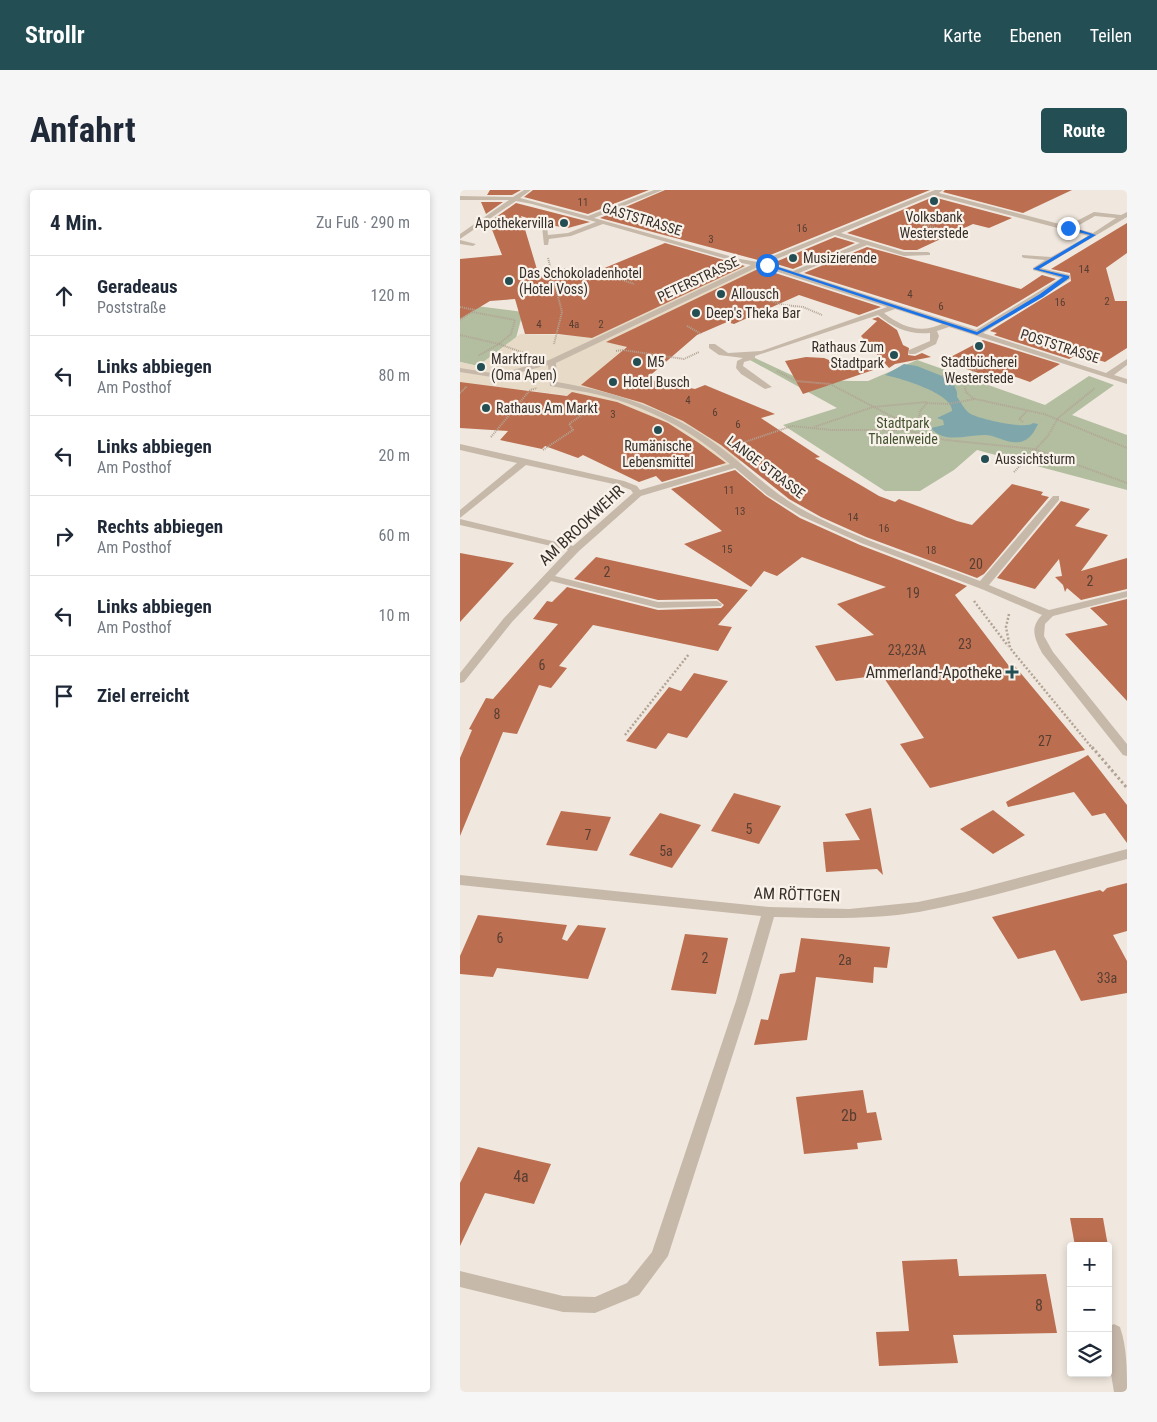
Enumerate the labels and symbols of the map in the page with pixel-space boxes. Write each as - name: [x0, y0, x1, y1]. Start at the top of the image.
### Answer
- marker: Volksbank Westerstede: [928, 195, 940, 207]
- house number: 11: [578, 196, 588, 209]
- street label: GASTSTRASSE: [600, 199, 684, 239]
- place label: Volksbank Westerstede: [900, 209, 969, 241]
- place label: Apothekervilla: [475, 215, 554, 231]
- marker: Apothekervilla: [558, 217, 570, 229]
- route end: [1057, 217, 1080, 240]
- house number: 16: [797, 222, 807, 235]
- house number: 3: [708, 233, 714, 246]
- place label: Musizierende: [803, 250, 877, 266]
- marker: Musizierende: [787, 252, 799, 264]
- street label: PETERSTRASSE: [655, 253, 741, 305]
- route start: [756, 254, 779, 277]
- house number: 14: [1079, 263, 1090, 276]
- place label: Das Schokoladenhotel (Hotel Voss): [519, 265, 642, 298]
- marker: Das Schokoladenhotel (Hotel Voss): [503, 275, 515, 287]
- place label: Allousch: [731, 286, 779, 302]
- marker: Allousch: [715, 288, 727, 300]
- house number: 4: [907, 288, 913, 301]
- house number: 2: [1104, 295, 1110, 308]
- house number: 16: [1055, 296, 1065, 309]
- house number: 6: [938, 300, 944, 313]
- place label: Deep's Theka Bar: [706, 305, 801, 321]
- marker: Deep's Theka Bar: [690, 307, 702, 319]
- house number: 4: [536, 318, 542, 331]
- house number: 4a: [569, 318, 579, 331]
- house number: 2: [598, 318, 604, 331]
- street label: POSTSTRASSE: [1018, 326, 1102, 366]
- place label: Rathaus Zum Stadtpark: [811, 339, 885, 371]
- marker: Stadtbücherei Westerstede: [973, 340, 985, 352]
- marker: Rathaus Zum Stadtpark: [888, 349, 900, 361]
- place label: Marktfrau (Oma Apen): [491, 351, 557, 384]
- place label: M5: [647, 354, 665, 370]
- place label: Stadtbücherei Westerstede: [941, 354, 1017, 386]
- marker: M5: [631, 356, 643, 368]
- marker: Marktfrau (Oma Apen): [475, 361, 487, 373]
- place label: Hotel Busch: [623, 374, 690, 390]
- marker: Hotel Busch: [607, 376, 619, 388]
- house number: 4: [685, 394, 691, 407]
- place label: Rathaus Am Markt: [496, 400, 598, 416]
- marker: Rathaus Am Markt: [480, 402, 492, 414]
- house number: 6: [712, 406, 718, 419]
- house number: 3: [610, 408, 616, 421]
- park label: Stadtpark Thalenweide: [868, 415, 938, 447]
- house number: 6: [735, 418, 741, 431]
- marker: Rumänische Lebensmittel: [652, 424, 664, 436]
- street label: LANGE STRASSE: [724, 432, 808, 502]
- place label: Rumänische Lebensmittel: [622, 438, 694, 470]
- place label: Aussichtsturm: [995, 451, 1075, 467]
- marker: Aussichtsturm: [979, 453, 991, 465]
- street label: AM BROOKWEHR: [535, 481, 628, 569]
- house number: 11: [724, 484, 734, 497]
- house number: 13: [735, 505, 745, 518]
- house number: 14: [848, 511, 859, 524]
- house number: 16: [879, 522, 889, 535]
- house number: 15: [722, 543, 732, 556]
- house number: 18: [926, 544, 936, 557]
- house number: 20: [969, 556, 983, 572]
- house number: 2: [604, 564, 611, 580]
- house number: 2: [1087, 573, 1094, 589]
- house number: 19: [906, 585, 920, 601]
- house number: 23: [958, 636, 972, 652]
- house number: 23,23A: [888, 642, 926, 658]
- house number: 6: [539, 657, 546, 673]
- place label: Ammerland-Apotheke: [866, 663, 1002, 682]
- marker: Ammerland-Apotheke: [1006, 666, 1018, 678]
- house number: 8: [494, 706, 501, 722]
- house number: 27: [1038, 733, 1052, 749]
- house number: 5: [746, 821, 753, 837]
- house number: 7: [585, 827, 592, 843]
- house number: 5a: [659, 843, 673, 859]
- street label: AM RÖTTGEN: [753, 883, 841, 906]
- house number: 6: [497, 930, 504, 946]
- house number: 2: [702, 950, 709, 966]
- house number: 2a: [838, 952, 852, 968]
- house number: 33a: [1097, 970, 1117, 986]
- house number: 2b: [841, 1106, 857, 1125]
- house number: 4a: [513, 1167, 529, 1186]
- house number: 8: [1035, 1296, 1043, 1315]

